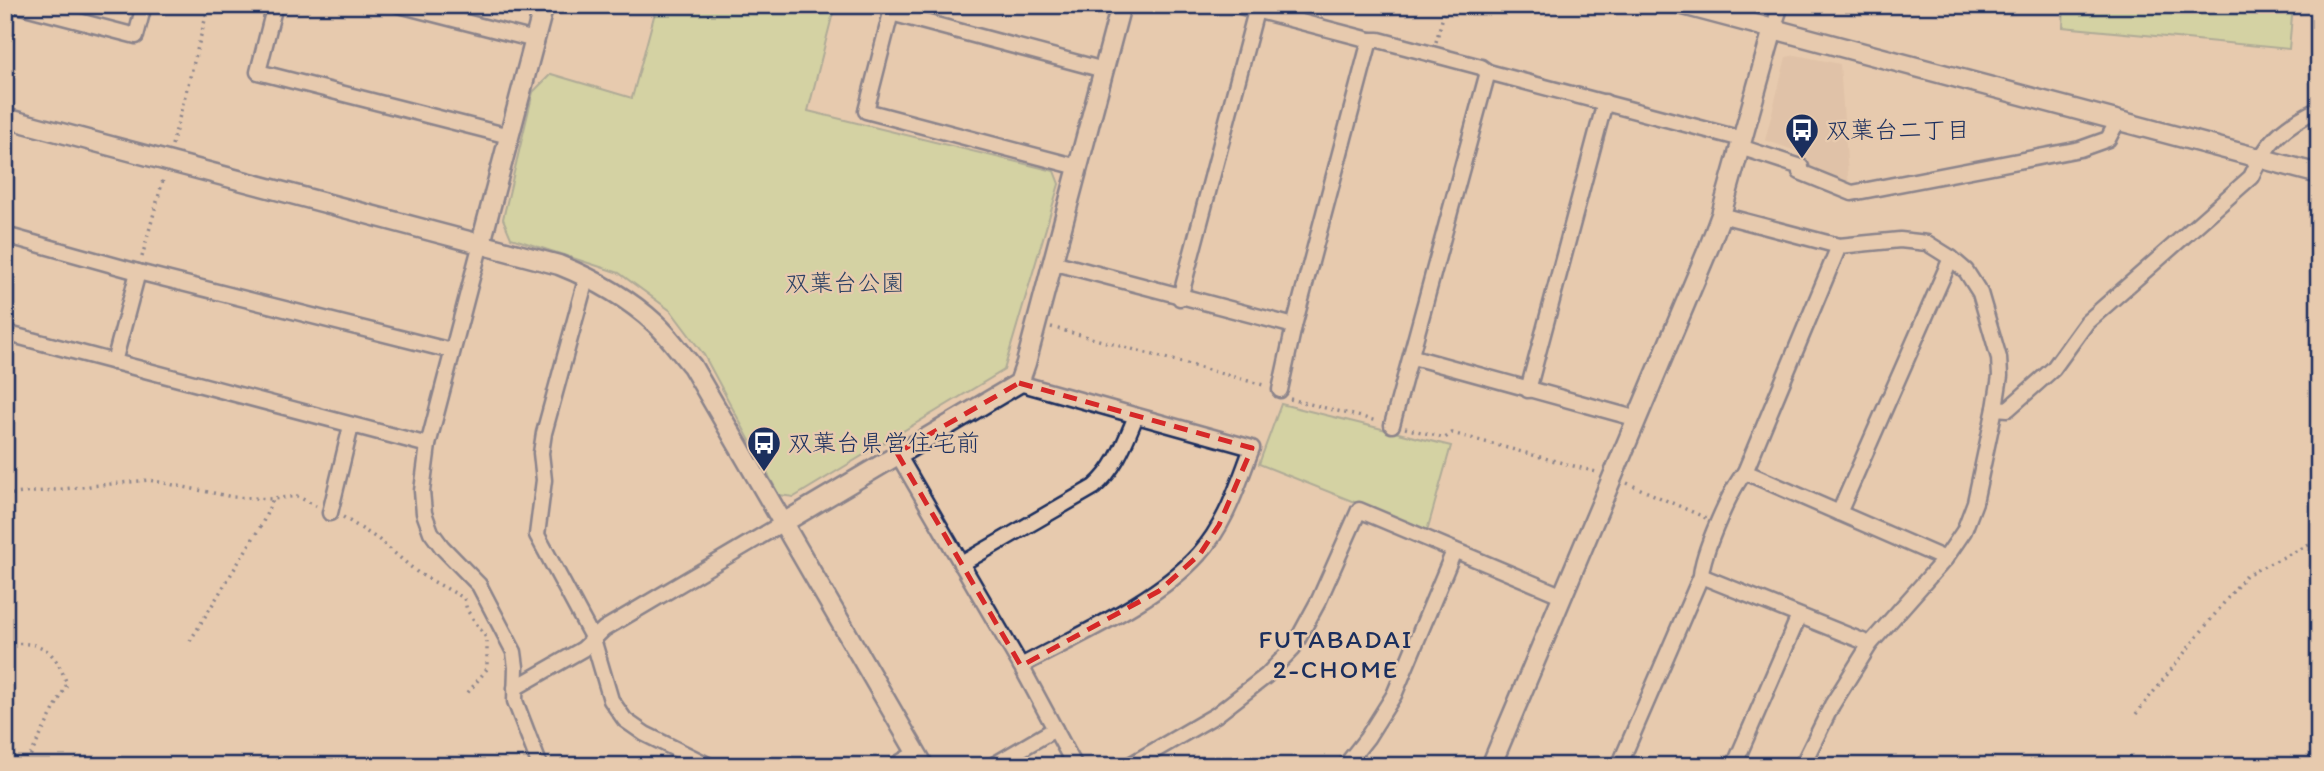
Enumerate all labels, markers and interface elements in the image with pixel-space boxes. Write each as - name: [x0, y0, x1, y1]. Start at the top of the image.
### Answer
- bus stop icon: 双葉台二丁目: [1783, 111, 1821, 160]
- place label: 双葉台二丁目: [1826, 115, 1970, 144]
- park label: 双葉台公園: [785, 268, 905, 297]
- bus stop icon: 双葉台県営住宅前: [745, 424, 783, 473]
- place label: 双葉台県営住宅前: [788, 428, 980, 457]
- district label: FUTABADAI 2-CHOME: [1258, 623, 1414, 685]

